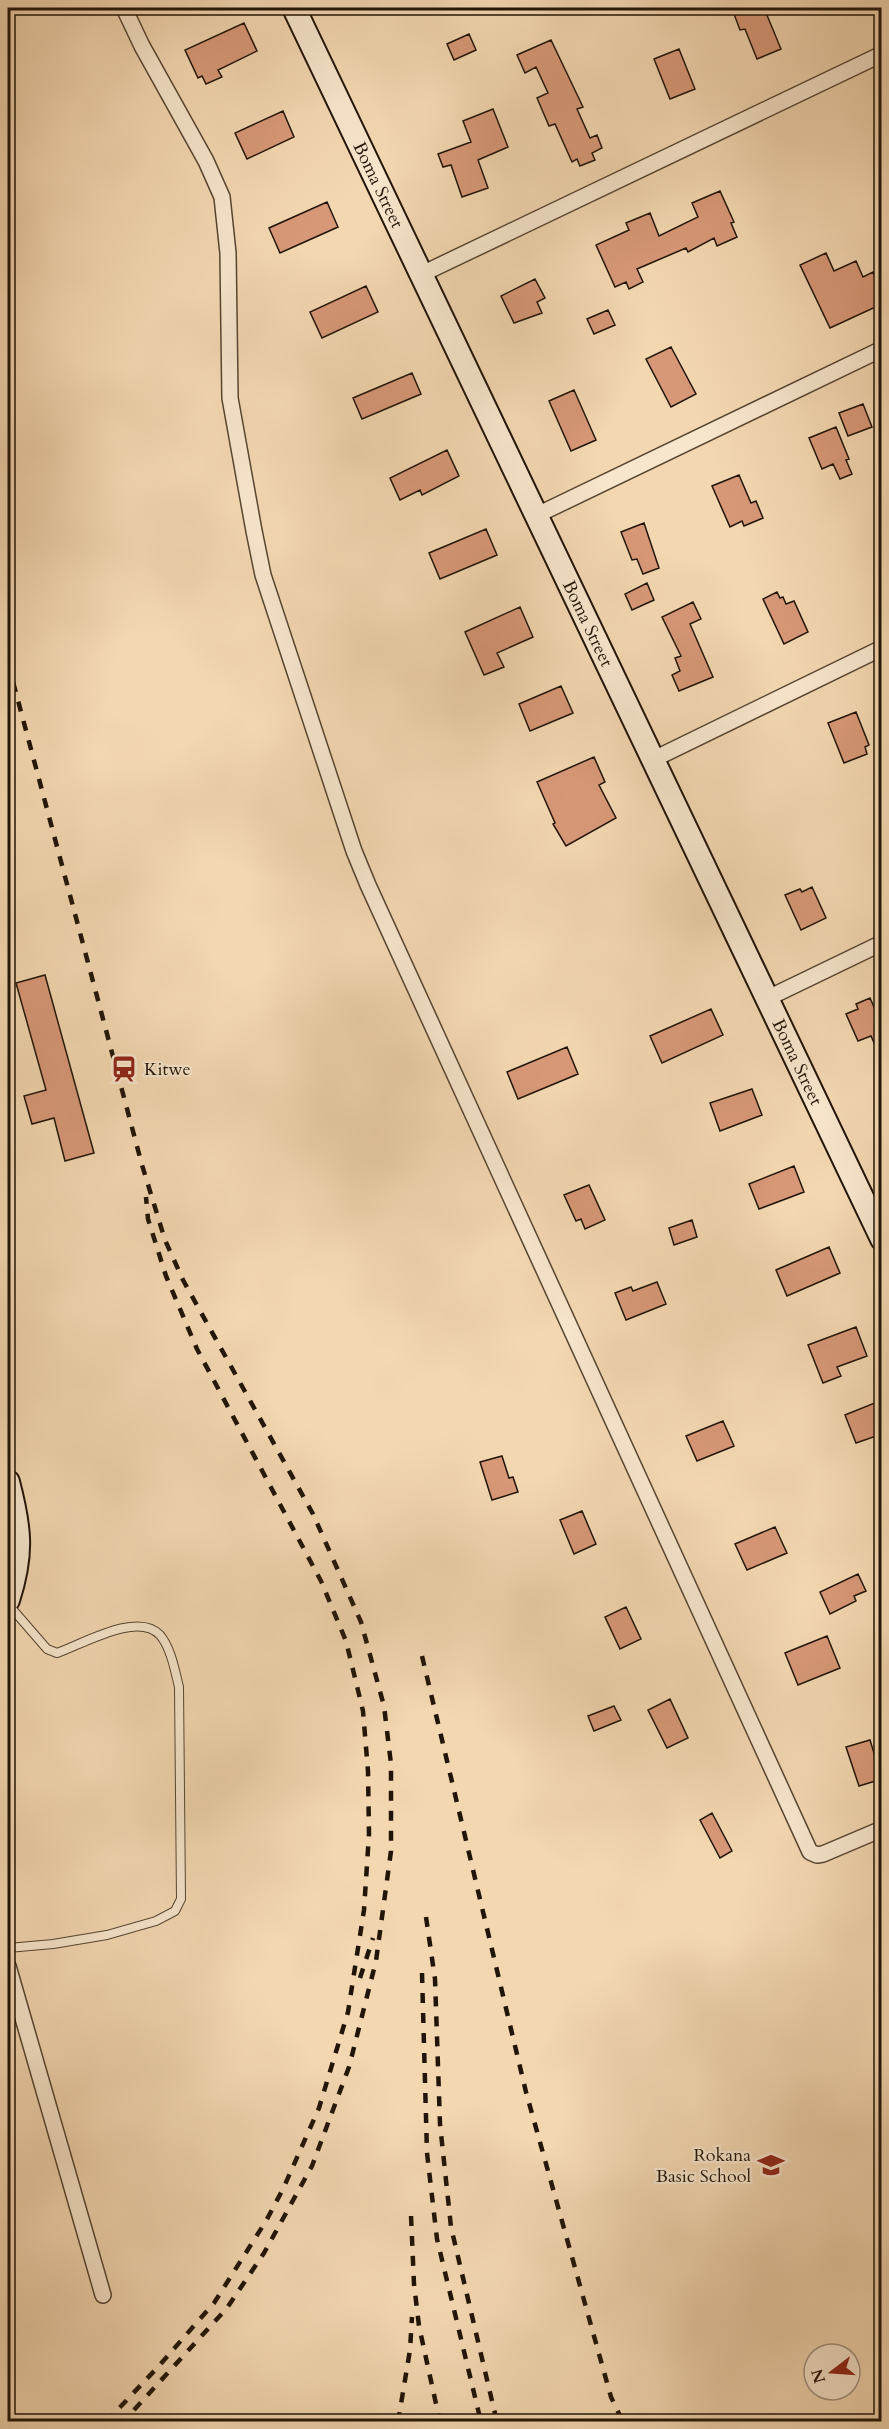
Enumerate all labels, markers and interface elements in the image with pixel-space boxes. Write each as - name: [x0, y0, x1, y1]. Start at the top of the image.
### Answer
- street label: Boma Street: [347, 138, 410, 233]
- street label: Boma Street: [556, 576, 619, 671]
- street label: Boma Street: [766, 1015, 828, 1110]
- station icon: Kitwe: [109, 1054, 139, 1084]
- place label: Kitwe: [144, 1057, 191, 1082]
- place label: Rokana Basic School: [656, 2143, 751, 2189]
- school or university icon: Rokana Basic School: [756, 2150, 786, 2180]
- north arrow: [802, 2342, 862, 2402]
- text: N: [806, 2366, 831, 2386]

